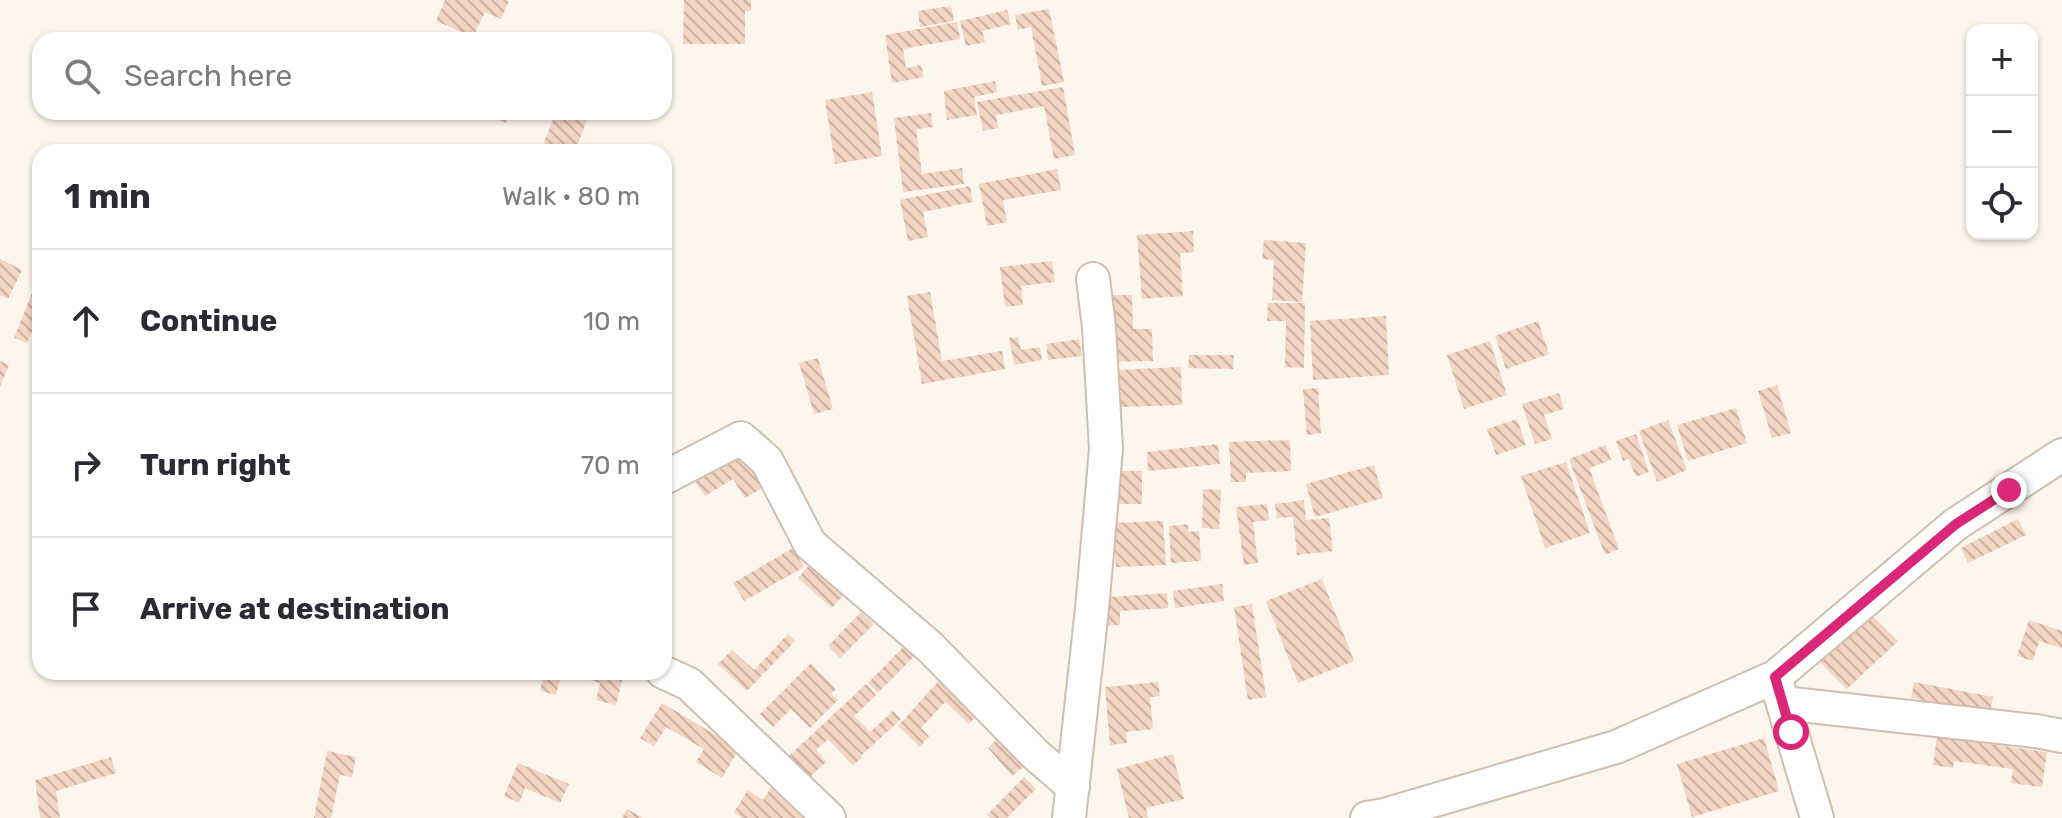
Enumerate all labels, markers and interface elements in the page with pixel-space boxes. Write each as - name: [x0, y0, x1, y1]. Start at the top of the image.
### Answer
- map controls: [1966, 24, 2038, 240]
- button: +: [1966, 24, 2038, 96]
- search box: [32, 32, 672, 120]
- icon: search: [60, 54, 104, 98]
- text: Search here: [124, 58, 292, 94]
- button: −: [1966, 96, 2038, 168]
- button: locate: [1966, 168, 2038, 240]
- text: 1 min: [64, 176, 151, 217]
- text: Walk · 80 m: [502, 181, 640, 212]
- icon: ahead: [64, 299, 108, 343]
- text: Continue: [140, 303, 277, 339]
- text: 10 m: [583, 306, 640, 337]
- icon: right: [64, 443, 108, 487]
- text: Turn right: [140, 447, 291, 483]
- text: 70 m: [581, 450, 640, 481]
- route end: [1991, 472, 2027, 508]
- icon: arrive: [64, 587, 108, 631]
- text: Arrive at destination: [140, 591, 450, 627]
- route start: [1773, 714, 1809, 750]

